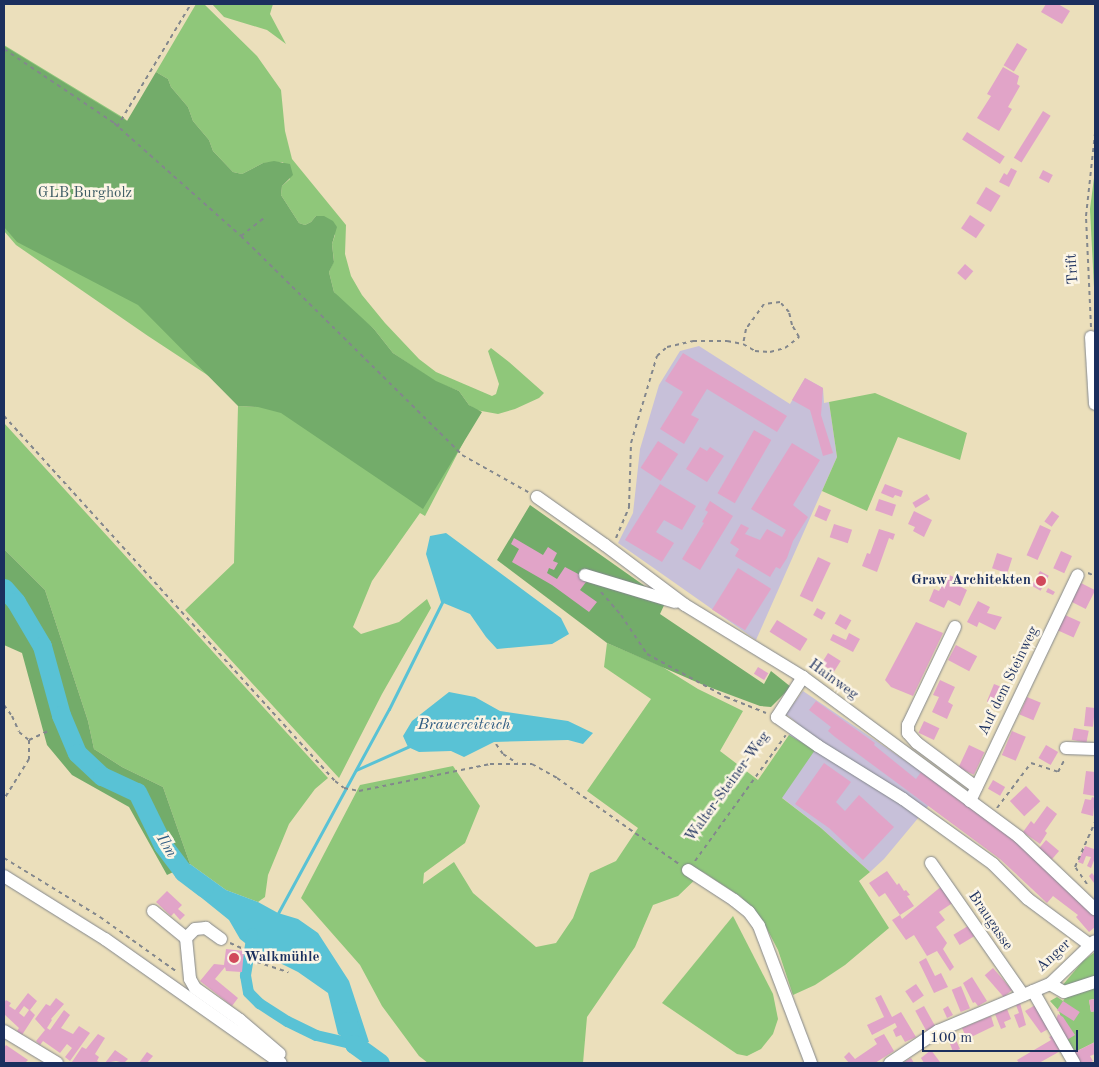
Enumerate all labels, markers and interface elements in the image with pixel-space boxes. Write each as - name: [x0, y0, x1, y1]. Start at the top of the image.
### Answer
- park label: GLB Burgholz: [38, 185, 132, 203]
- street label: Trift: [1063, 253, 1083, 285]
- place label: Graw Architekten: [911, 572, 1031, 590]
- marker: Graw Architekten: [1035, 575, 1047, 587]
- street label: Auf dem Steinweg: [975, 624, 1043, 738]
- street label: Hainweg: [805, 656, 861, 704]
- water label: Brauereiteich: [418, 715, 510, 735]
- street label: Walter-Steiner-Weg: [682, 728, 774, 846]
- water label: Ilm: [152, 831, 180, 861]
- street label: Braugasse: [964, 888, 1016, 954]
- street label: Anger: [1033, 936, 1075, 976]
- place label: Walkmühle: [244, 949, 320, 967]
- marker: Walkmühle: [228, 952, 240, 964]
- scale bar: [924, 1020, 1080, 1052]
- text: 100 m: [930, 1031, 972, 1046]

